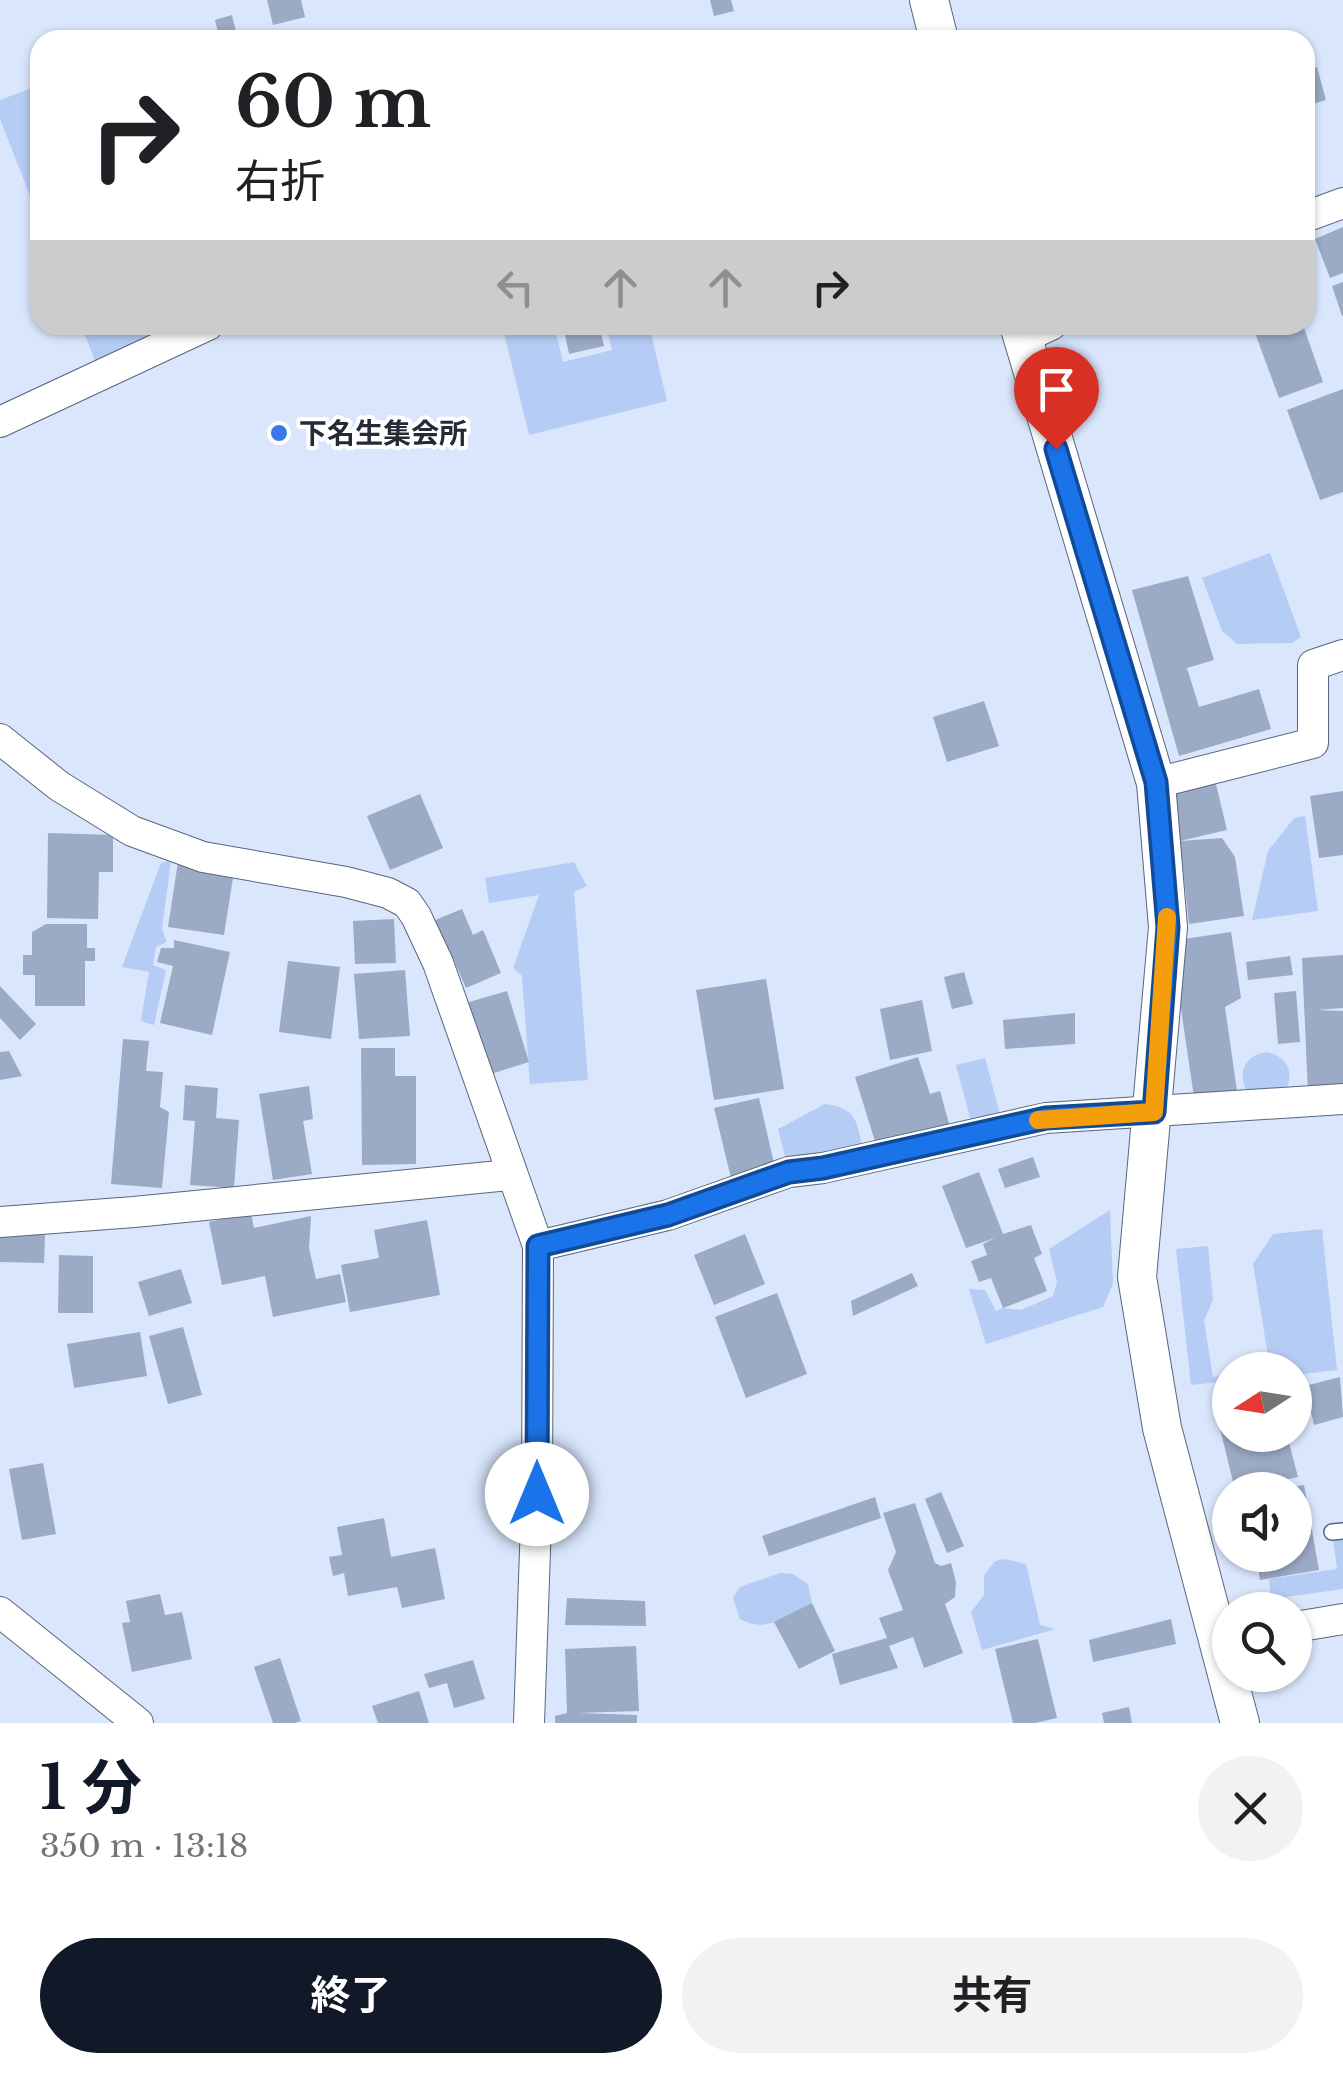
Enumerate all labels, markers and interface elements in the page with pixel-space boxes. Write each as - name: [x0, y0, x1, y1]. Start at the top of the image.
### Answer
- text: 60 m: [235, 59, 431, 146]
- icon: right: [70, 70, 200, 200]
- text: 右折: [235, 153, 325, 209]
- icon: left: [488, 260, 543, 315]
- icon: ahead: [593, 260, 648, 315]
- icon: ahead: [698, 260, 753, 315]
- icon: right: [803, 260, 858, 315]
- pin: [1014, 347, 1099, 450]
- icon: arrive: [1029, 362, 1084, 417]
- place label: 下名生集会所: [299, 416, 467, 451]
- marker: 下名生集会所: [268, 422, 290, 444]
- north arrow: [1212, 1352, 1312, 1452]
- map controls: [1212, 1352, 1312, 1692]
- position arrow: [485, 1442, 589, 1546]
- button: sound: [1212, 1472, 1312, 1572]
- button: search: [1212, 1592, 1312, 1692]
- text: 1 分: [40, 1751, 142, 1825]
- button: close: [1198, 1756, 1303, 1861]
- text: 350 m · 13:18: [40, 1826, 249, 1866]
- button: 終了: [40, 1938, 662, 2053]
- button: 共有: [682, 1938, 1303, 2053]

